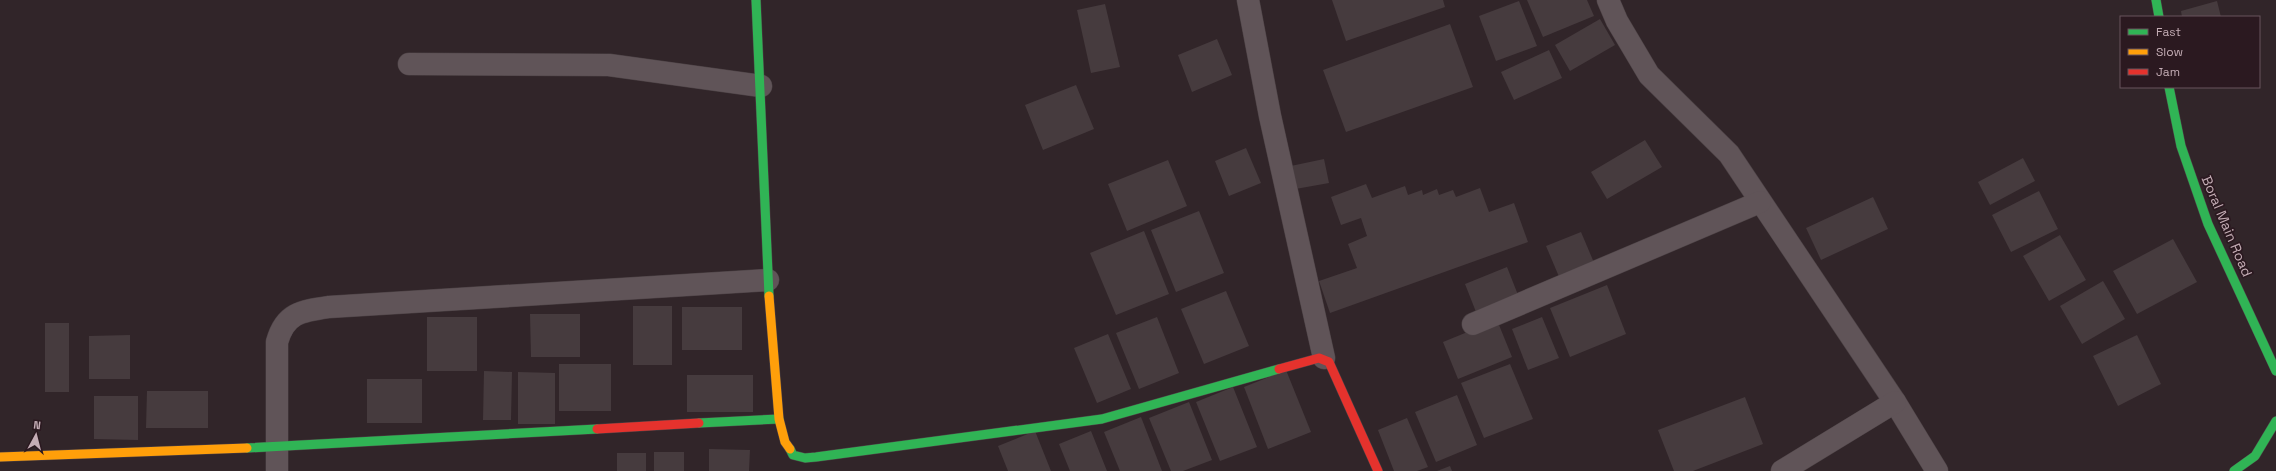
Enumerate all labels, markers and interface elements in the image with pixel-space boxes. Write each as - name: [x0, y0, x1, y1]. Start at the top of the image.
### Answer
- legend: [2120, 16, 2260, 88]
- text: Fast: [2156, 24, 2181, 40]
- text: Slow: [2156, 44, 2183, 60]
- text: Jam: [2156, 64, 2180, 80]
- street label: Boral Main Road: [2198, 173, 2256, 279]
- north arrow: [16, 415, 56, 455]
- text: N: [33, 418, 42, 432]

